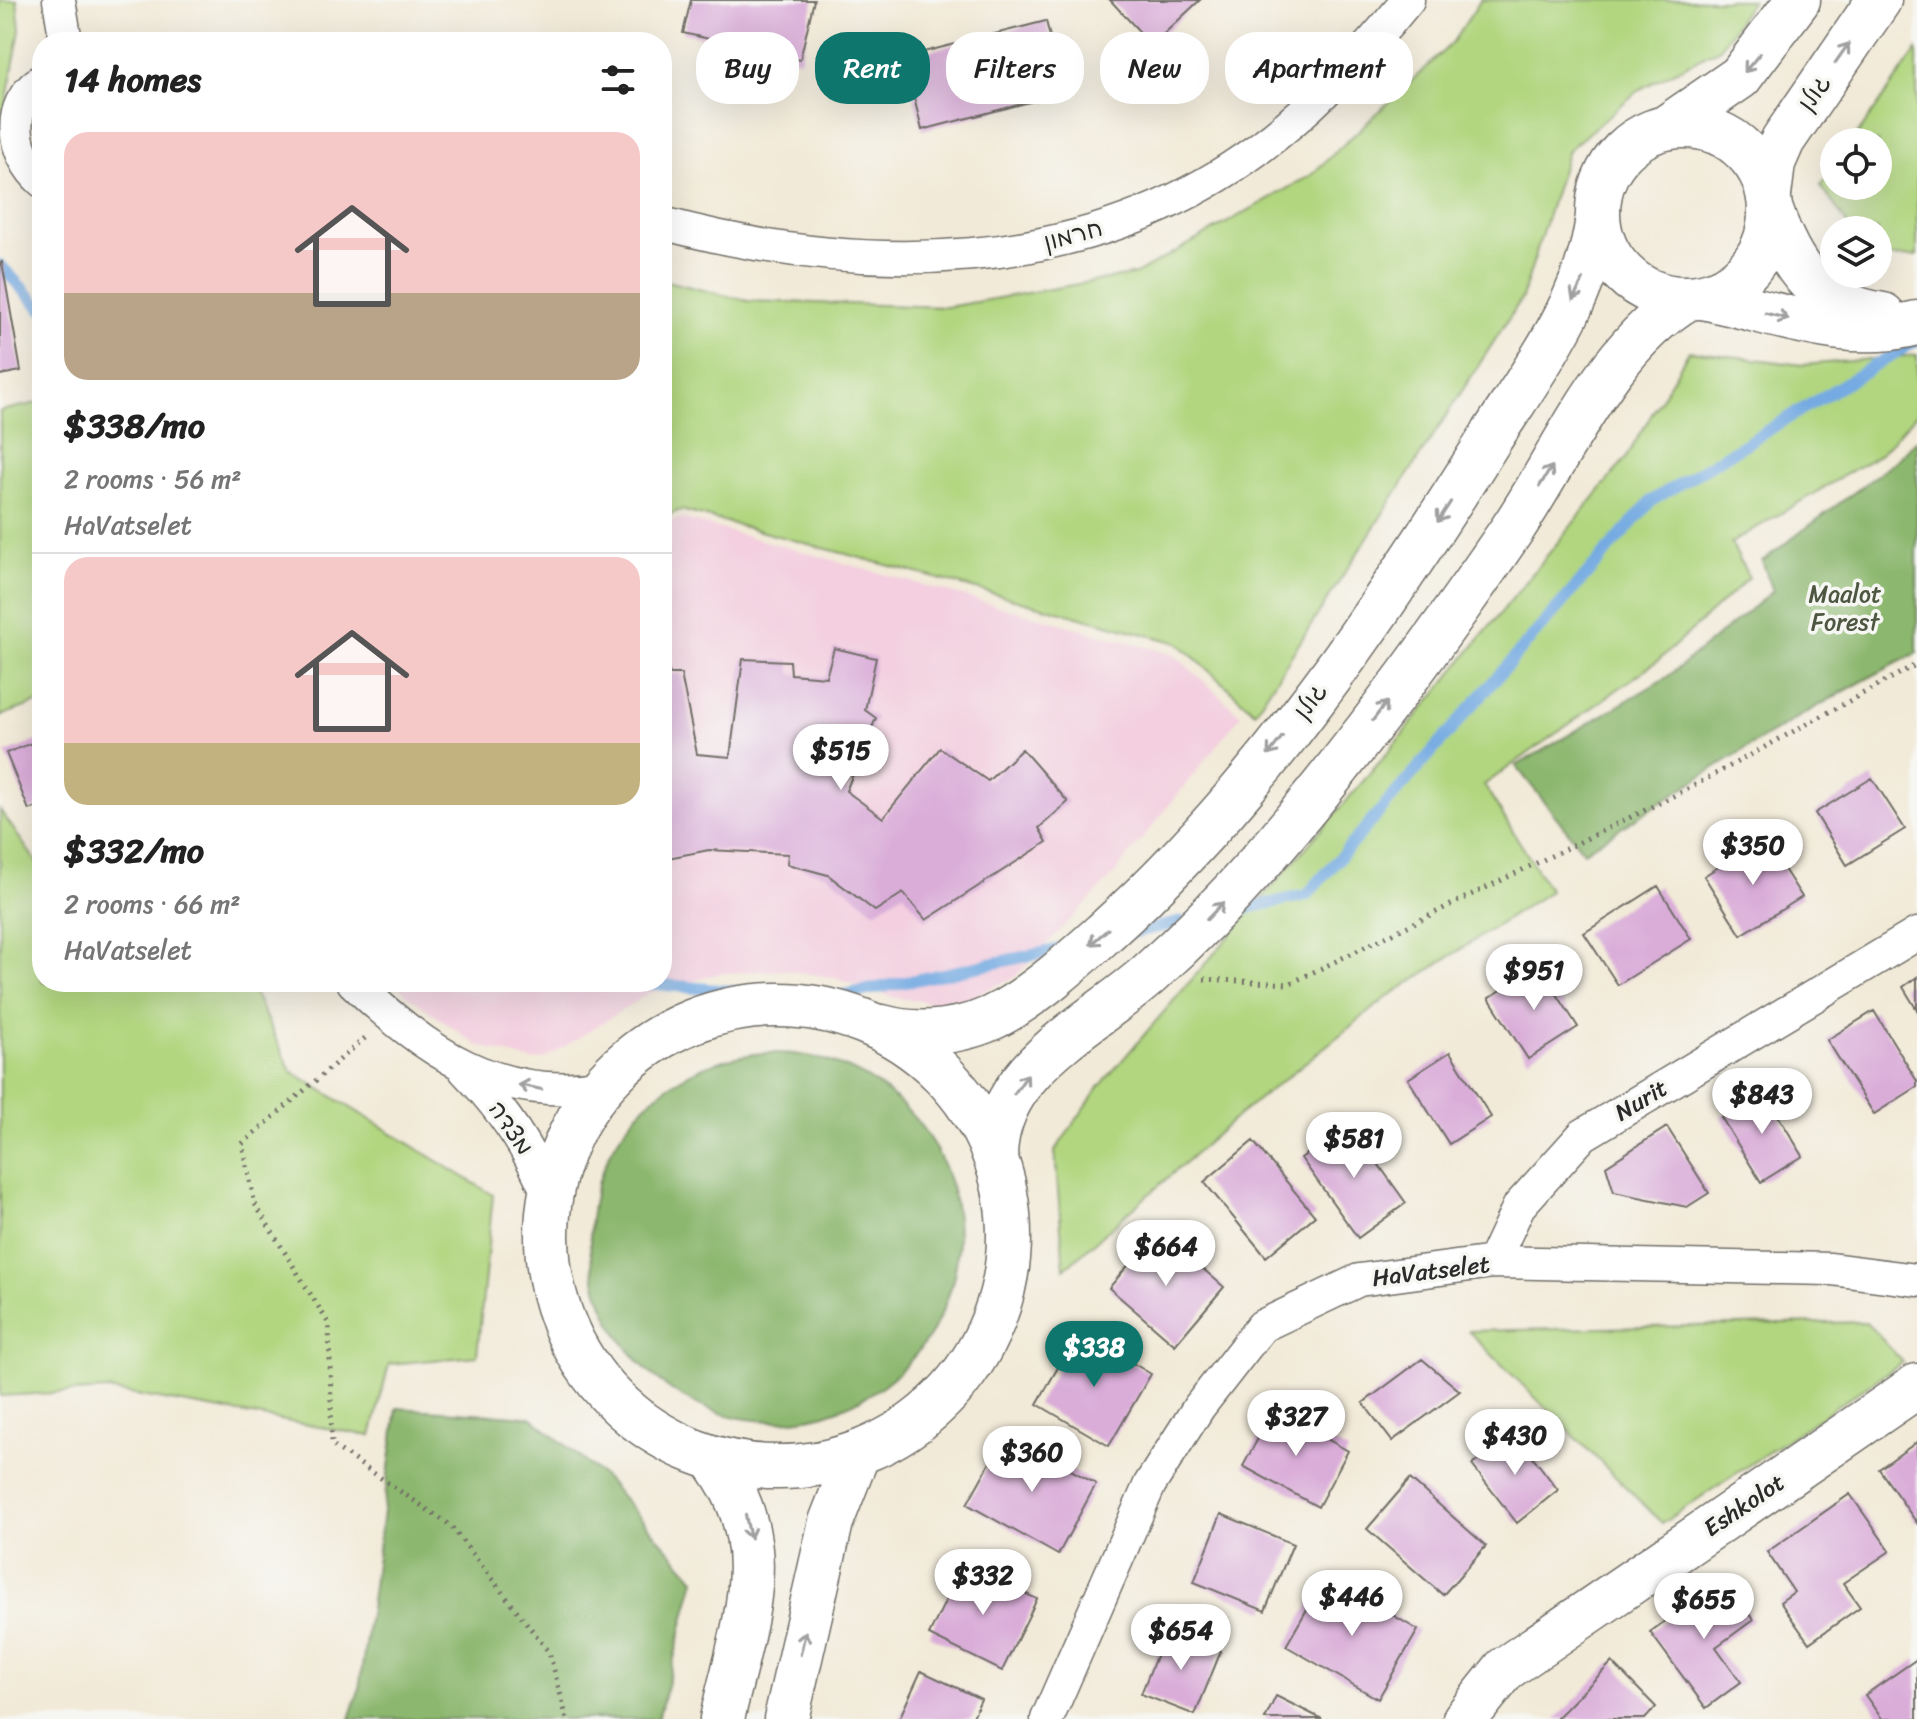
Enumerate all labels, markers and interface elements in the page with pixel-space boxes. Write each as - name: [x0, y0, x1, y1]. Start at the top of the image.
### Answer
- chip: Buy: [696, 32, 799, 104]
- chip: Rent: [815, 32, 930, 104]
- chip: Filters: [946, 32, 1084, 104]
- chip: New: [1100, 32, 1209, 104]
- chip: Apartment: [1225, 32, 1413, 104]
- one-way arrow: [1833, 43, 1850, 64]
- text: 14 homes: [64, 50, 201, 110]
- one-way arrow: [1743, 52, 1761, 73]
- icon: filters: [596, 58, 640, 102]
- street label: גולן: [1786, 65, 1842, 121]
- map controls: [1820, 128, 1892, 288]
- button: locate: [1820, 128, 1892, 200]
- icon: home: [280, 184, 424, 328]
- street label: חרמון: [1039, 207, 1107, 263]
- button: layers: [1820, 216, 1892, 288]
- one-way arrow: [1570, 277, 1585, 301]
- one-way arrow: [1764, 310, 1789, 325]
- text: $338/mo: [64, 396, 205, 456]
- text: 2 rooms · 56 m²: [64, 456, 242, 502]
- one-way arrow: [1539, 465, 1555, 488]
- one-way arrow: [1435, 501, 1452, 523]
- text: HaVatselet: [64, 502, 192, 548]
- park label: Maalot Forest: [1809, 573, 1881, 643]
- icon: home: [280, 609, 424, 753]
- street label: גולן: [1282, 673, 1338, 729]
- one-way arrow: [1372, 701, 1389, 722]
- pin: $515: [794, 724, 888, 792]
- text: $515: [811, 727, 871, 773]
- one-way arrow: [1266, 735, 1284, 756]
- pin: $350: [1706, 819, 1800, 887]
- text: $332/mo: [64, 821, 204, 881]
- text: $350: [1721, 822, 1785, 868]
- text: 2 rooms · 66 m²: [64, 881, 240, 927]
- one-way arrow: [1205, 901, 1224, 921]
- text: HaVatselet: [64, 927, 192, 973]
- one-way arrow: [1090, 927, 1110, 945]
- pin: $951: [1487, 944, 1581, 1012]
- text: $951: [1504, 947, 1564, 993]
- street label: Nurit: [1606, 1067, 1676, 1133]
- pin: $843: [1715, 1068, 1809, 1136]
- text: $843: [1730, 1071, 1794, 1117]
- one-way arrow: [1013, 1073, 1029, 1095]
- one-way arrow: [518, 1079, 544, 1094]
- street label: מצדה: [477, 1092, 545, 1164]
- pin: $581: [1307, 1112, 1401, 1180]
- text: $581: [1324, 1115, 1384, 1161]
- pin: $664: [1119, 1220, 1213, 1288]
- text: $664: [1134, 1223, 1198, 1269]
- street label: HaVatselet: [1370, 1243, 1492, 1299]
- pin: $338: [1047, 1321, 1141, 1389]
- text: $338: [1063, 1324, 1125, 1370]
- pin: $327: [1249, 1390, 1343, 1458]
- text: $327: [1265, 1393, 1327, 1439]
- pin: $430: [1468, 1409, 1562, 1477]
- text: $430: [1483, 1412, 1547, 1458]
- pin: $360: [985, 1426, 1079, 1494]
- text: $360: [1001, 1429, 1063, 1475]
- street label: Eshkolot: [1694, 1462, 1794, 1548]
- one-way arrow: [741, 1514, 756, 1540]
- pin: $332: [936, 1549, 1030, 1617]
- text: $332: [952, 1552, 1014, 1598]
- pin: $446: [1305, 1570, 1399, 1638]
- text: $446: [1320, 1573, 1384, 1619]
- pin: $655: [1657, 1573, 1751, 1641]
- text: $655: [1672, 1576, 1736, 1622]
- pin: $654: [1134, 1604, 1228, 1672]
- text: $654: [1149, 1607, 1213, 1653]
- one-way arrow: [796, 1631, 811, 1656]

